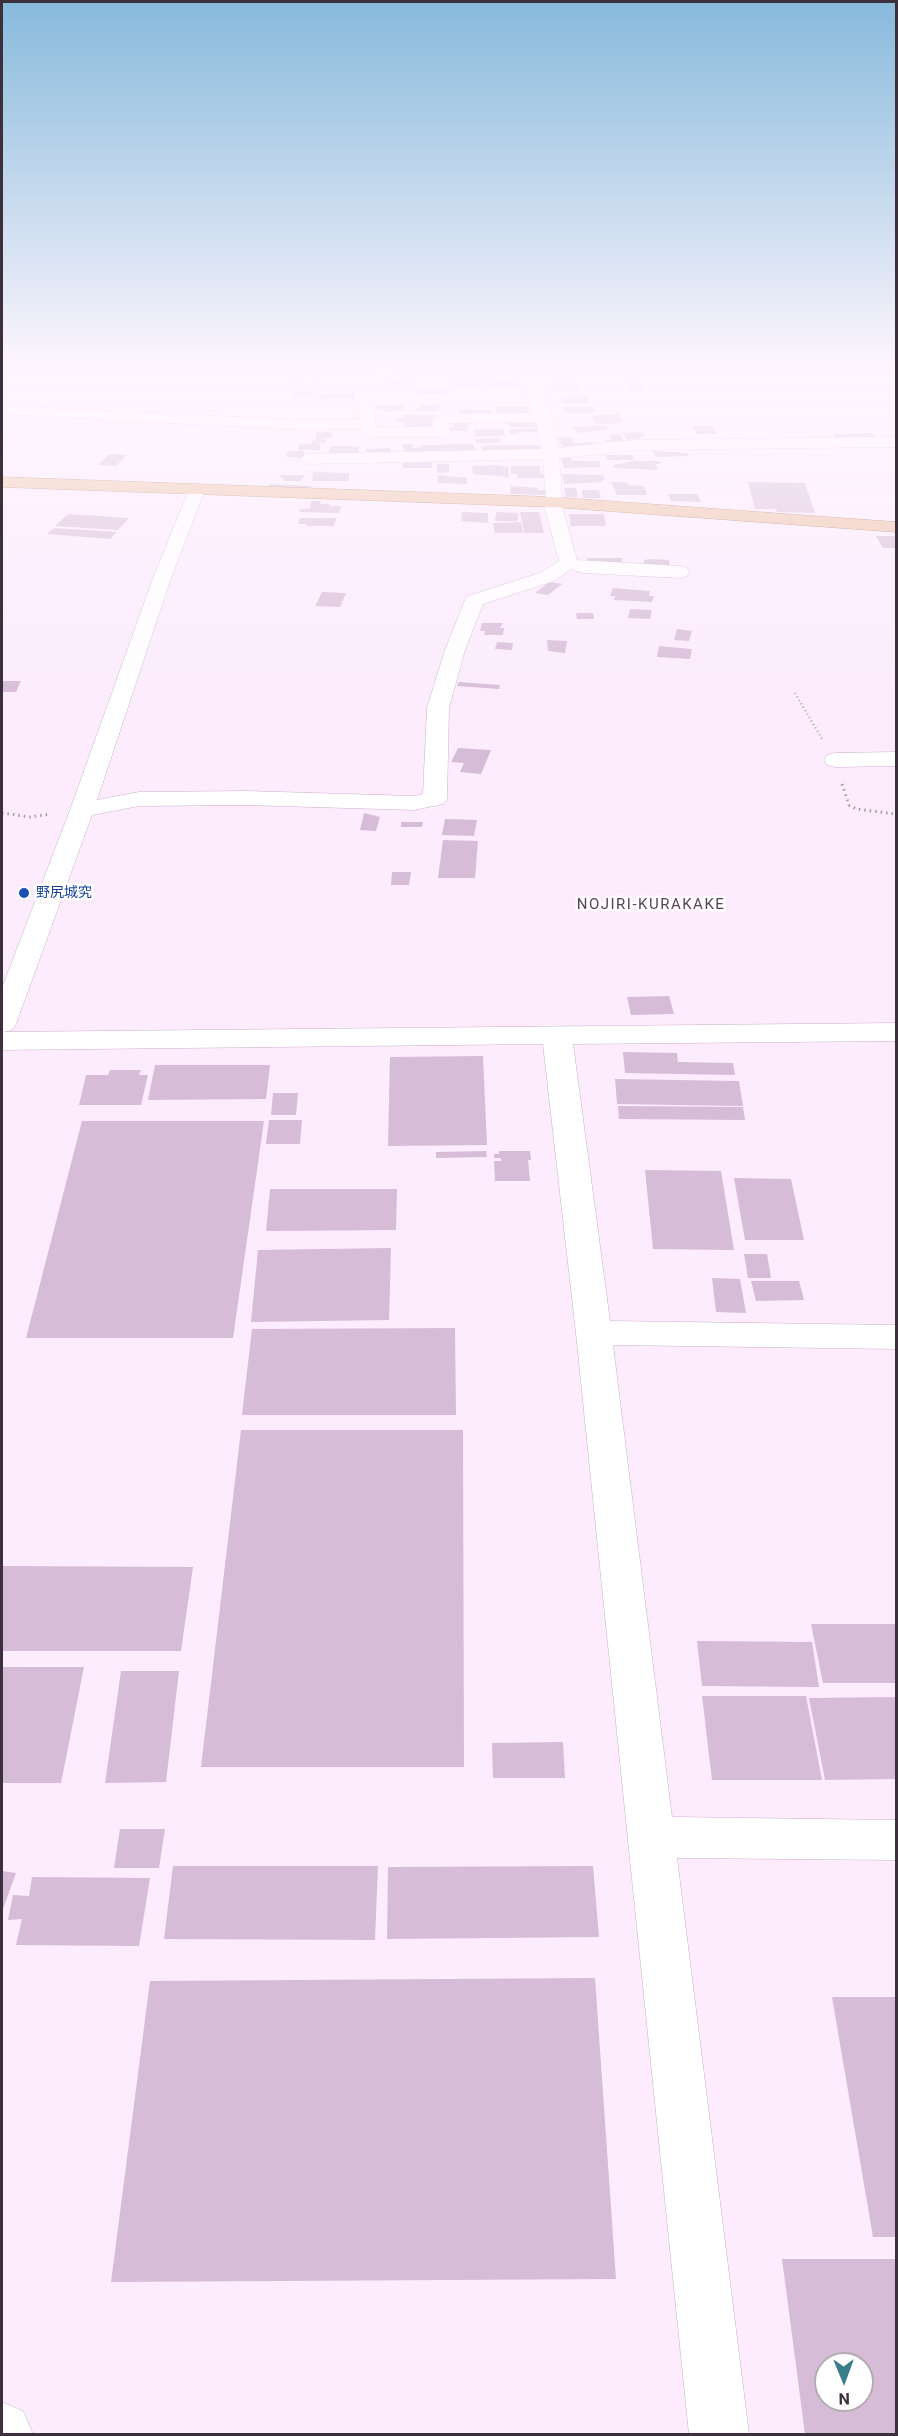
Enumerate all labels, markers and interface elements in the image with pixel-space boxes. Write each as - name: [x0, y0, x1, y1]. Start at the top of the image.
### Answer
- place label: 野尻城究: [36, 885, 92, 901]
- marker: 野尻城究: [17, 886, 31, 900]
- district label: NOJIRI-KURAKAKE: [577, 896, 725, 914]
- north arrow: [814, 2352, 874, 2412]
- text: N: [838, 2389, 850, 2408]

